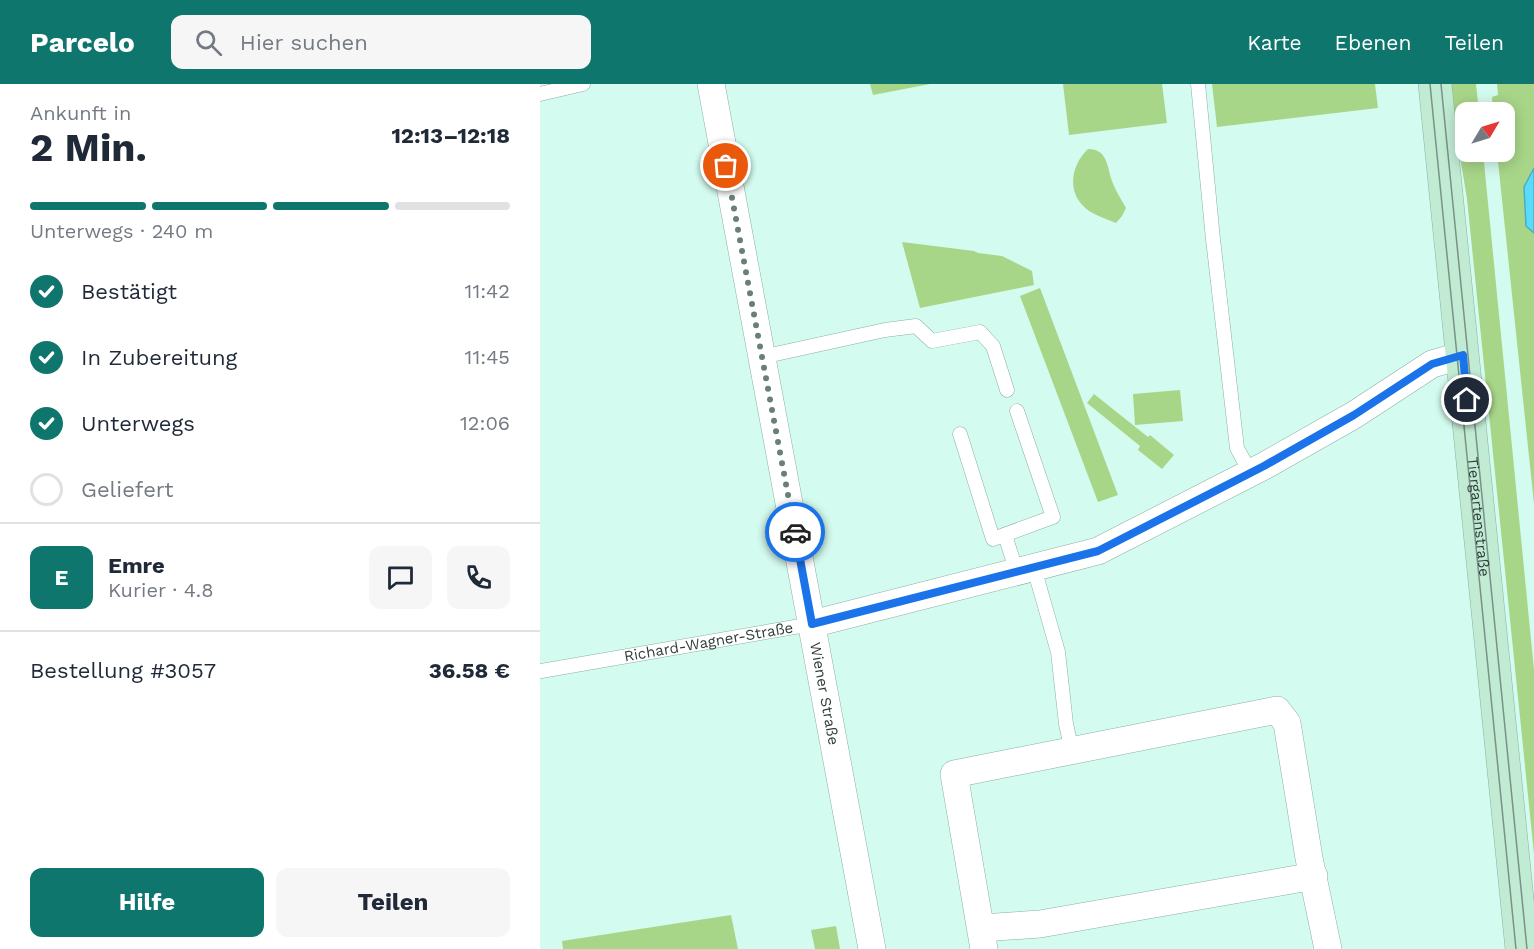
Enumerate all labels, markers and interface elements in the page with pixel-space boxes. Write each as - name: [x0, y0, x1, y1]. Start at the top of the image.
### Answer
- search box: [171, 15, 591, 69]
- text: Parcelo: [30, 26, 135, 59]
- icon: search: [192, 26, 225, 59]
- text: Hier suchen: [240, 30, 368, 55]
- text: Karte: [1247, 30, 1302, 55]
- text: Ebenen: [1335, 30, 1411, 55]
- text: Teilen: [1444, 30, 1504, 55]
- text: Ankunft in: [30, 101, 131, 125]
- north arrow: [1455, 102, 1515, 162]
- map controls: [1455, 102, 1515, 162]
- text: 12:13–12:18: [391, 123, 510, 148]
- text: 2 Min.: [30, 125, 147, 170]
- pin: [700, 140, 751, 191]
- icon: bag: [709, 149, 742, 182]
- text: Unterwegs · 240 m: [30, 219, 213, 243]
- icon: check: [30, 275, 63, 308]
- text: Bestätigt: [81, 279, 177, 304]
- text: 11:42: [465, 279, 510, 303]
- icon: check: [30, 341, 63, 374]
- text: In Zubereitung: [81, 345, 237, 370]
- text: 11:45: [465, 345, 510, 369]
- pin: [1441, 374, 1492, 425]
- icon: home: [1450, 383, 1483, 416]
- icon: check: [30, 407, 63, 440]
- text: Unterwegs: [81, 411, 195, 436]
- text: 12:06: [460, 411, 510, 435]
- street label: Tiergartenstraße: [1464, 456, 1494, 578]
- text: Geliefert: [81, 477, 173, 502]
- courier: [765, 502, 825, 562]
- icon: car: [779, 516, 812, 549]
- button: chat: [369, 546, 432, 609]
- button: phone: [447, 546, 510, 609]
- text: Emre: [108, 553, 165, 578]
- text: E: [55, 565, 68, 590]
- text: Kurier · 4.8: [108, 578, 213, 602]
- street label: Richard-Wagner-Straße: [623, 618, 794, 665]
- street label: Wiener Straße: [806, 641, 843, 746]
- text: Bestellung #3057: [30, 658, 216, 683]
- text: 36.58 €: [429, 658, 510, 683]
- button: Hilfe: [30, 868, 264, 937]
- button: Teilen: [276, 868, 510, 937]

